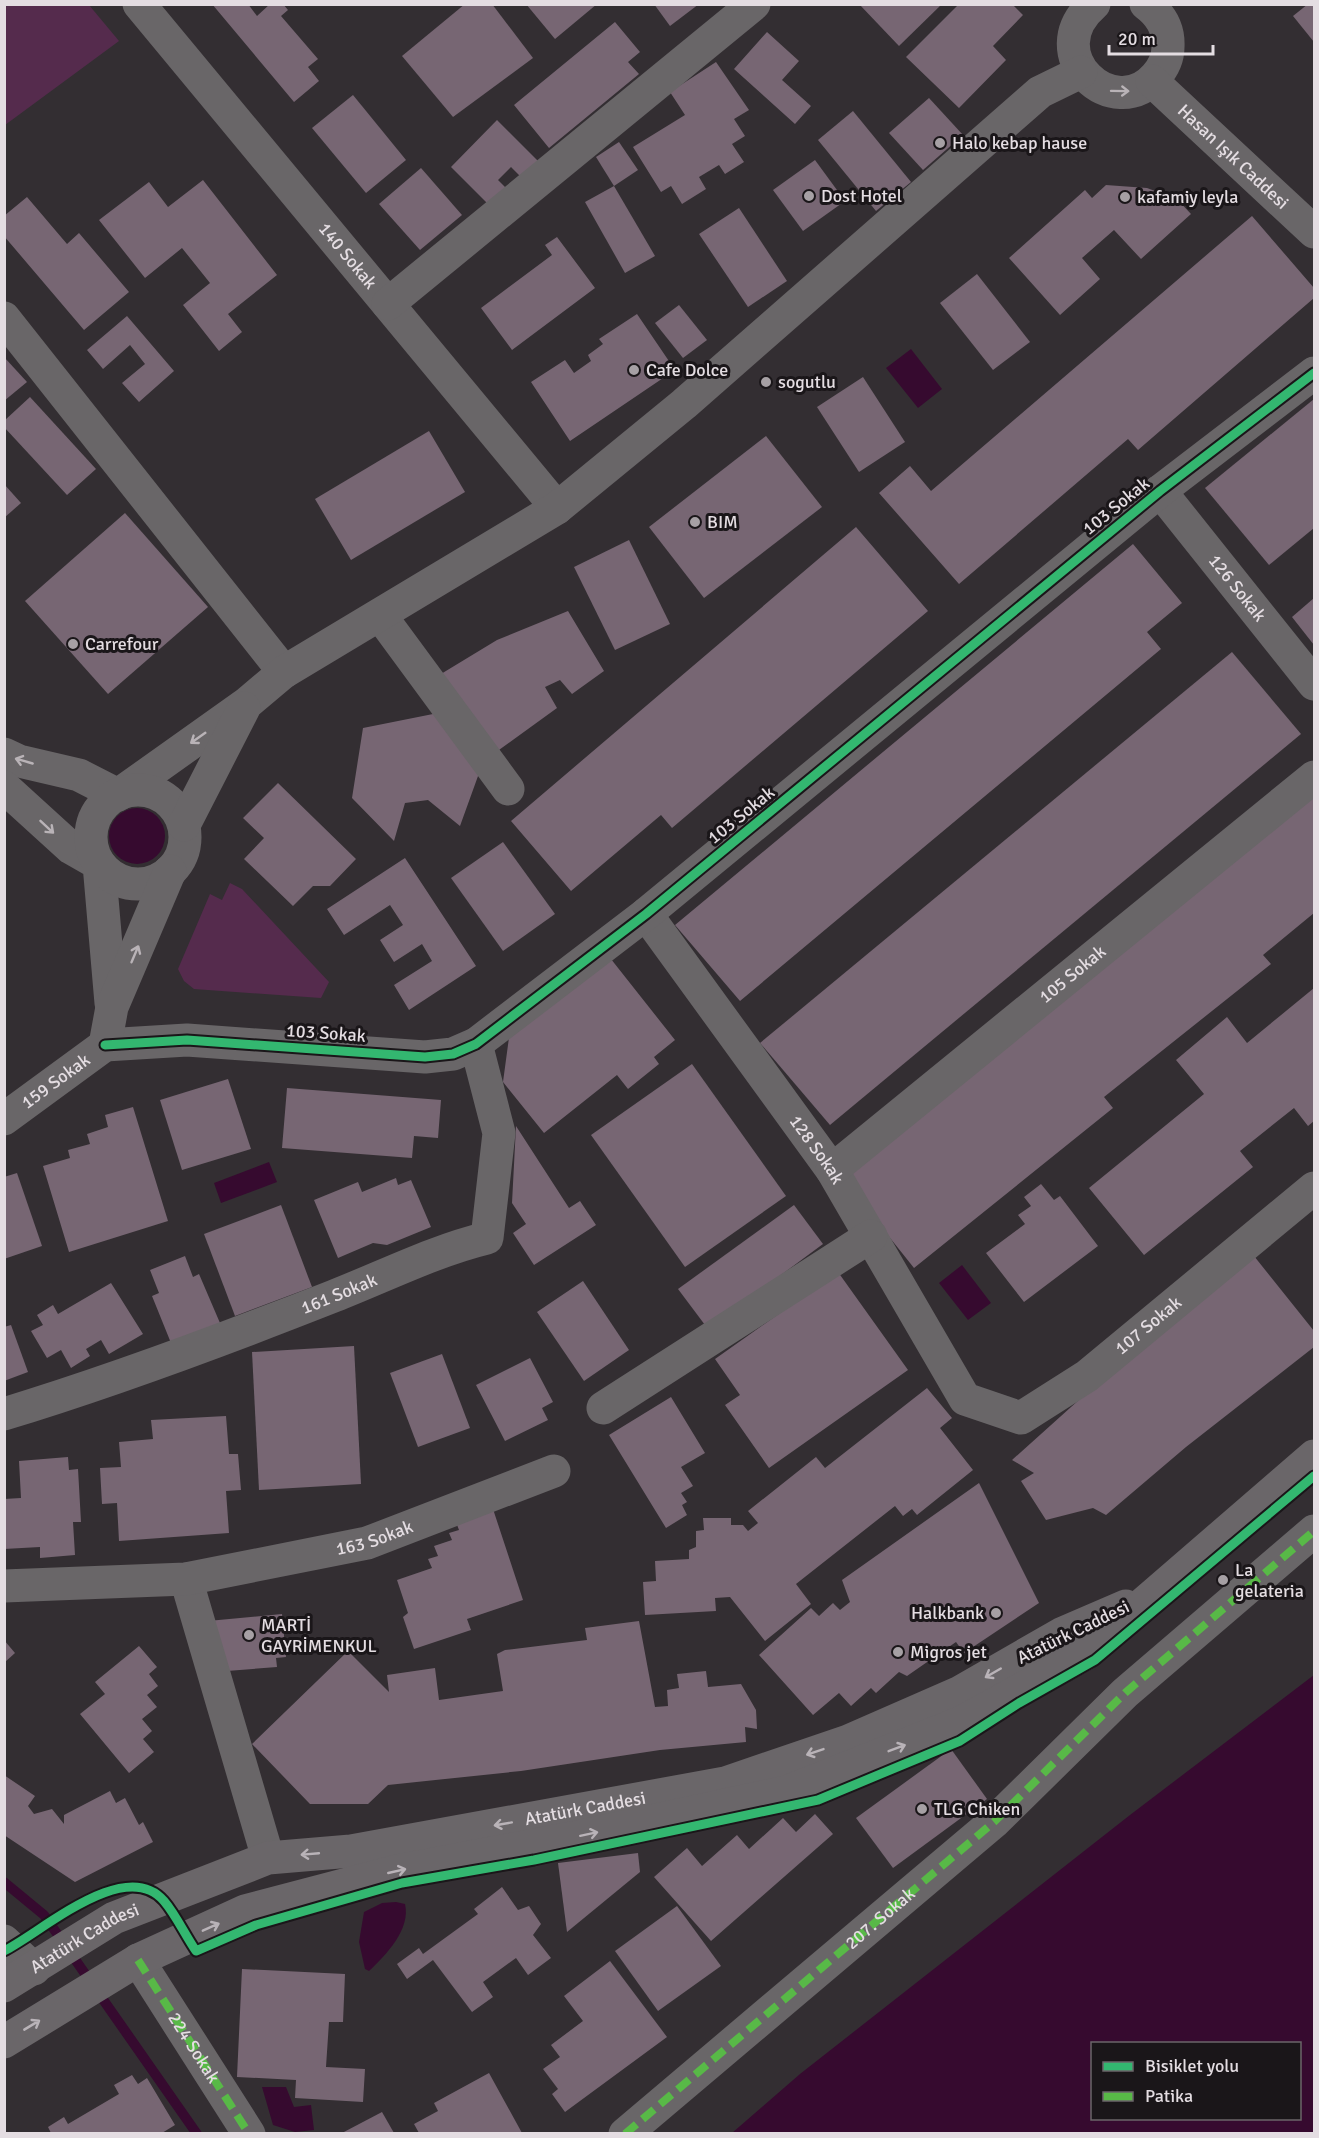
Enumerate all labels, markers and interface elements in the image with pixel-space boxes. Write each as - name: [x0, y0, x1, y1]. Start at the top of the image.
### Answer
- scale bar: [1109, 18, 1212, 56]
- text: 20 m: [1118, 28, 1156, 50]
- one-way arrow: [1110, 85, 1129, 97]
- street label: Hasan Işık Caddesi: [1173, 100, 1293, 214]
- place label: Halo kebap hause: [952, 132, 1087, 154]
- marker: Halo kebap hause: [933, 136, 947, 150]
- place label: Dost Hotel: [821, 185, 902, 207]
- place label: kafamiy leyla: [1137, 186, 1238, 208]
- marker: Dost Hotel: [802, 189, 816, 203]
- marker: kafamiy leyla: [1118, 190, 1132, 204]
- street label: 140 Sokak: [314, 218, 382, 293]
- place label: Cafe Dolce: [646, 359, 728, 381]
- marker: Cafe Dolce: [627, 363, 641, 377]
- place label: sogutlu: [778, 371, 836, 393]
- marker: sogutlu: [759, 375, 773, 389]
- street label: 103 Sokak: [1078, 472, 1154, 540]
- place label: BIM: [707, 511, 738, 533]
- marker: BIM: [688, 515, 702, 529]
- street label: 126 Sokak: [1204, 550, 1271, 626]
- place label: Carrefour: [85, 633, 159, 655]
- marker: Carrefour: [66, 637, 80, 651]
- one-way arrow: [191, 732, 207, 744]
- one-way arrow: [15, 755, 34, 766]
- street label: 103 Sokak: [703, 781, 779, 849]
- one-way arrow: [40, 820, 55, 834]
- street label: 105 Sokak: [1034, 940, 1110, 1008]
- one-way arrow: [130, 945, 141, 963]
- street label: 103 Sokak: [285, 1019, 367, 1047]
- street label: 159 Sokak: [17, 1049, 94, 1114]
- street label: 128 Sokak: [785, 1111, 849, 1188]
- street label: 161 Sokak: [298, 1269, 380, 1319]
- street label: 107 Sokak: [1110, 1291, 1186, 1359]
- street label: 163 Sokak: [334, 1515, 416, 1560]
- place label: La gelateria: [1235, 1559, 1304, 1602]
- marker: La gelateria: [1216, 1573, 1230, 1587]
- street label: Atatürk Caddesi: [1013, 1595, 1133, 1669]
- place label: Halkbank: [911, 1602, 984, 1624]
- marker: Halkbank: [989, 1606, 1003, 1620]
- place label: MARTİ GAYRİMENKUL: [261, 1614, 377, 1657]
- marker: MARTİ GAYRİMENKUL: [242, 1628, 256, 1642]
- place label: Migros jet: [910, 1641, 987, 1663]
- marker: Migros jet: [891, 1645, 905, 1659]
- one-way arrow: [984, 1668, 1002, 1679]
- one-way arrow: [887, 1742, 906, 1753]
- one-way arrow: [806, 1748, 825, 1759]
- street label: Atatürk Caddesi: [523, 1787, 647, 1830]
- place label: TLG Chiken: [934, 1798, 1020, 1820]
- marker: TLG Chiken: [915, 1802, 929, 1816]
- one-way arrow: [493, 1819, 513, 1830]
- one-way arrow: [579, 1828, 598, 1839]
- one-way arrow: [301, 1849, 320, 1860]
- one-way arrow: [388, 1865, 407, 1877]
- street label: 207. Sokak: [841, 1883, 919, 1954]
- street label: Atatürk Caddesi: [26, 1898, 142, 1978]
- one-way arrow: [201, 1920, 219, 1932]
- street label: 224 Sokak: [163, 2008, 225, 2087]
- one-way arrow: [23, 2018, 40, 2030]
- legend: [1091, 2042, 1301, 2120]
- text: Bisiklet yolu: [1145, 2055, 1239, 2077]
- text: Patika: [1145, 2085, 1193, 2107]

